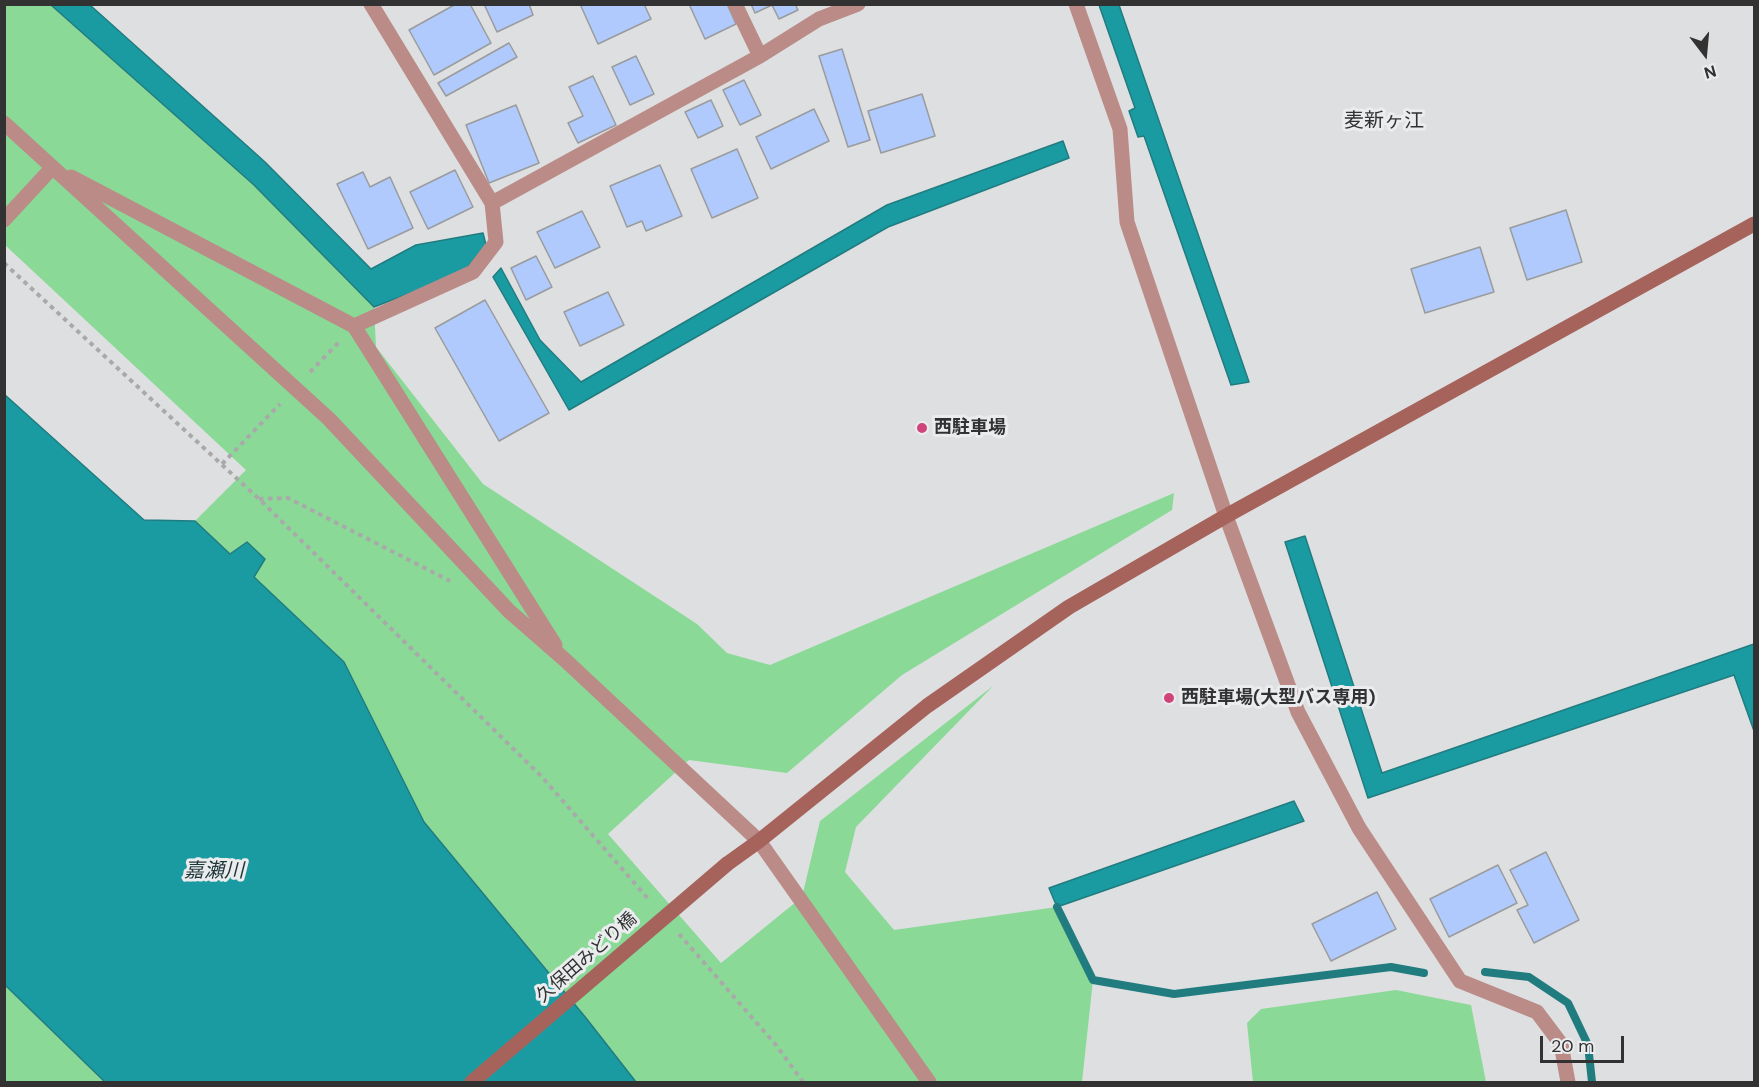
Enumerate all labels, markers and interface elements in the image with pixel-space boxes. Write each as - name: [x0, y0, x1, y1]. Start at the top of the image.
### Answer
- north arrow: [1675, 24, 1735, 84]
- text: N: [1702, 60, 1719, 83]
- district label: 麦新ヶ江: [1344, 110, 1424, 134]
- place label: 西駐車場: [934, 417, 1006, 439]
- marker: 西駐車場: [915, 421, 929, 435]
- place label: 西駐車場(大型バス専用): [1181, 687, 1376, 709]
- marker: 西駐車場(大型バス専用): [1162, 691, 1176, 705]
- water label: 嘉瀬川: [184, 860, 244, 884]
- street label: 久保田みどり橋: [532, 909, 642, 1007]
- scale bar: [1543, 1024, 1627, 1062]
- text: 20 m: [1551, 1034, 1594, 1058]

